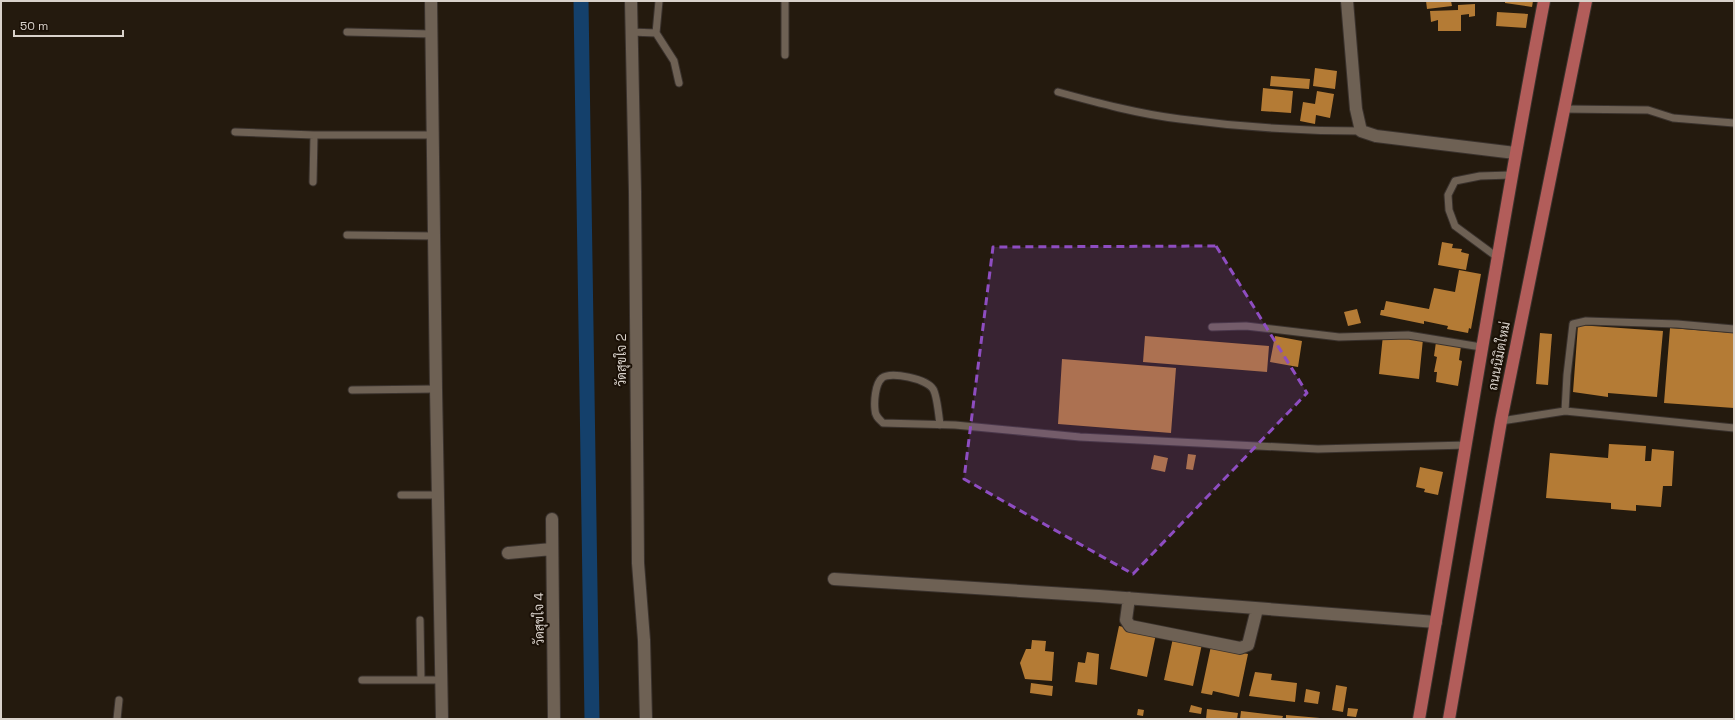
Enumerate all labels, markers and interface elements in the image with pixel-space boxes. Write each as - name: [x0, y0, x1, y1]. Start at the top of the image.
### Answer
- scale bar: [14, 12, 123, 38]
- text: 50 m: [20, 18, 48, 34]
- street label: ถนนนิมิตใหม่: [1484, 320, 1514, 392]
- street label: วัดสุขใจ 2: [613, 333, 631, 386]
- street label: วัดสุขใจ 4: [530, 592, 549, 646]

